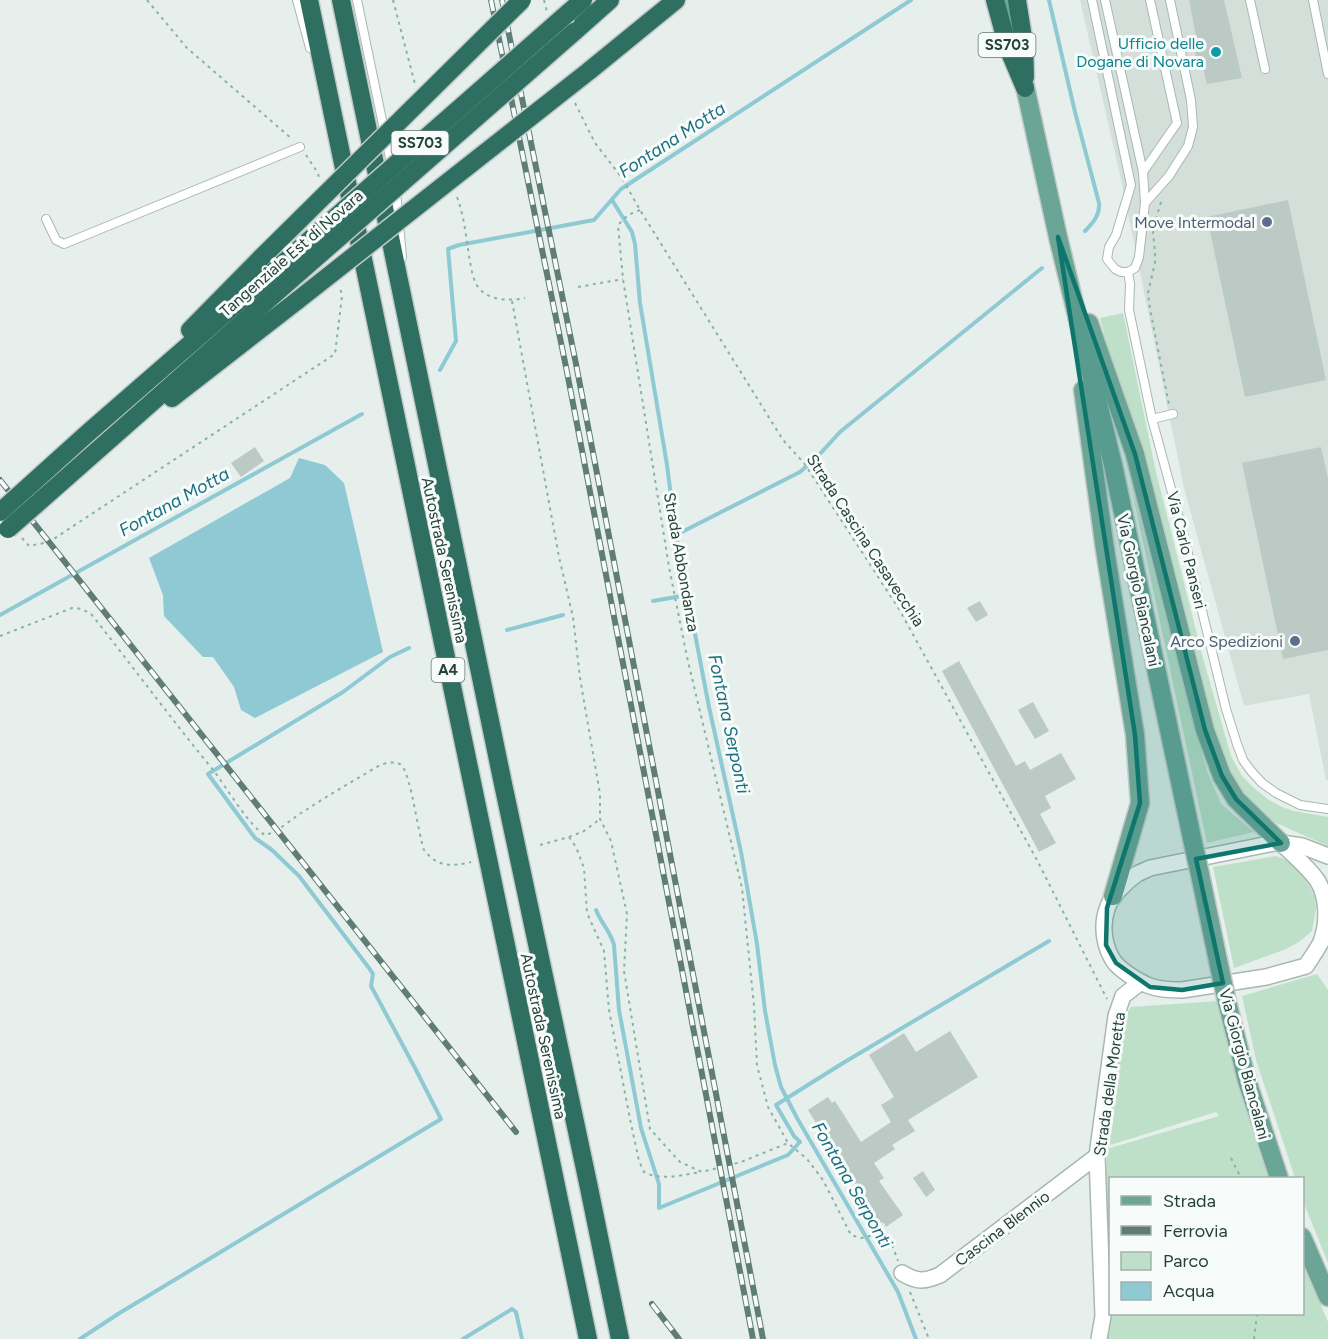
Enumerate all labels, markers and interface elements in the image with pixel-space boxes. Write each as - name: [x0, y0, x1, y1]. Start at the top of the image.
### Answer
- road number: SS703: [978, 33, 1036, 57]
- place label: Ufficio delle Dogane di Novara: [1076, 34, 1204, 71]
- marker: Ufficio delle Dogane di Novara: [1209, 45, 1223, 59]
- water label: Fontana Motta: [614, 97, 730, 183]
- road number: SS703: [392, 131, 448, 155]
- street label: Tangenziale Est di Novara: [216, 186, 367, 321]
- place label: Move Intermodal: [1134, 213, 1255, 232]
- marker: Move Intermodal: [1260, 215, 1274, 229]
- street label: Strada Cascina Casavecchia: [803, 451, 928, 630]
- water label: Fontana Motta: [115, 462, 233, 541]
- street label: Autostrada Serenissima: [418, 475, 471, 645]
- street label: Via Carlo Panseri: [1163, 489, 1210, 611]
- street label: Strada Abbondanza: [660, 491, 703, 633]
- street label: Via Giorgio Biancalani: [1113, 512, 1164, 668]
- place label: Arco Spedizioni: [1170, 632, 1283, 651]
- marker: Arco Spedizioni: [1288, 634, 1302, 648]
- water label: Fontana Serponti: [703, 652, 755, 797]
- road number: A4: [432, 658, 464, 682]
- street label: Autostrada Serenissima: [517, 951, 570, 1121]
- street label: Via Giorgio Biancalani: [1215, 987, 1274, 1142]
- street label: Strada della Moretta: [1090, 1011, 1129, 1157]
- water label: Fontana Serponti: [807, 1118, 897, 1253]
- legend: [1109, 1177, 1304, 1315]
- street label: Cascina Blennio: [951, 1187, 1053, 1270]
- text: Strada: [1163, 1190, 1216, 1212]
- text: Ferrovia: [1163, 1220, 1228, 1242]
- text: Parco: [1163, 1250, 1209, 1272]
- text: Acqua: [1163, 1280, 1214, 1302]

